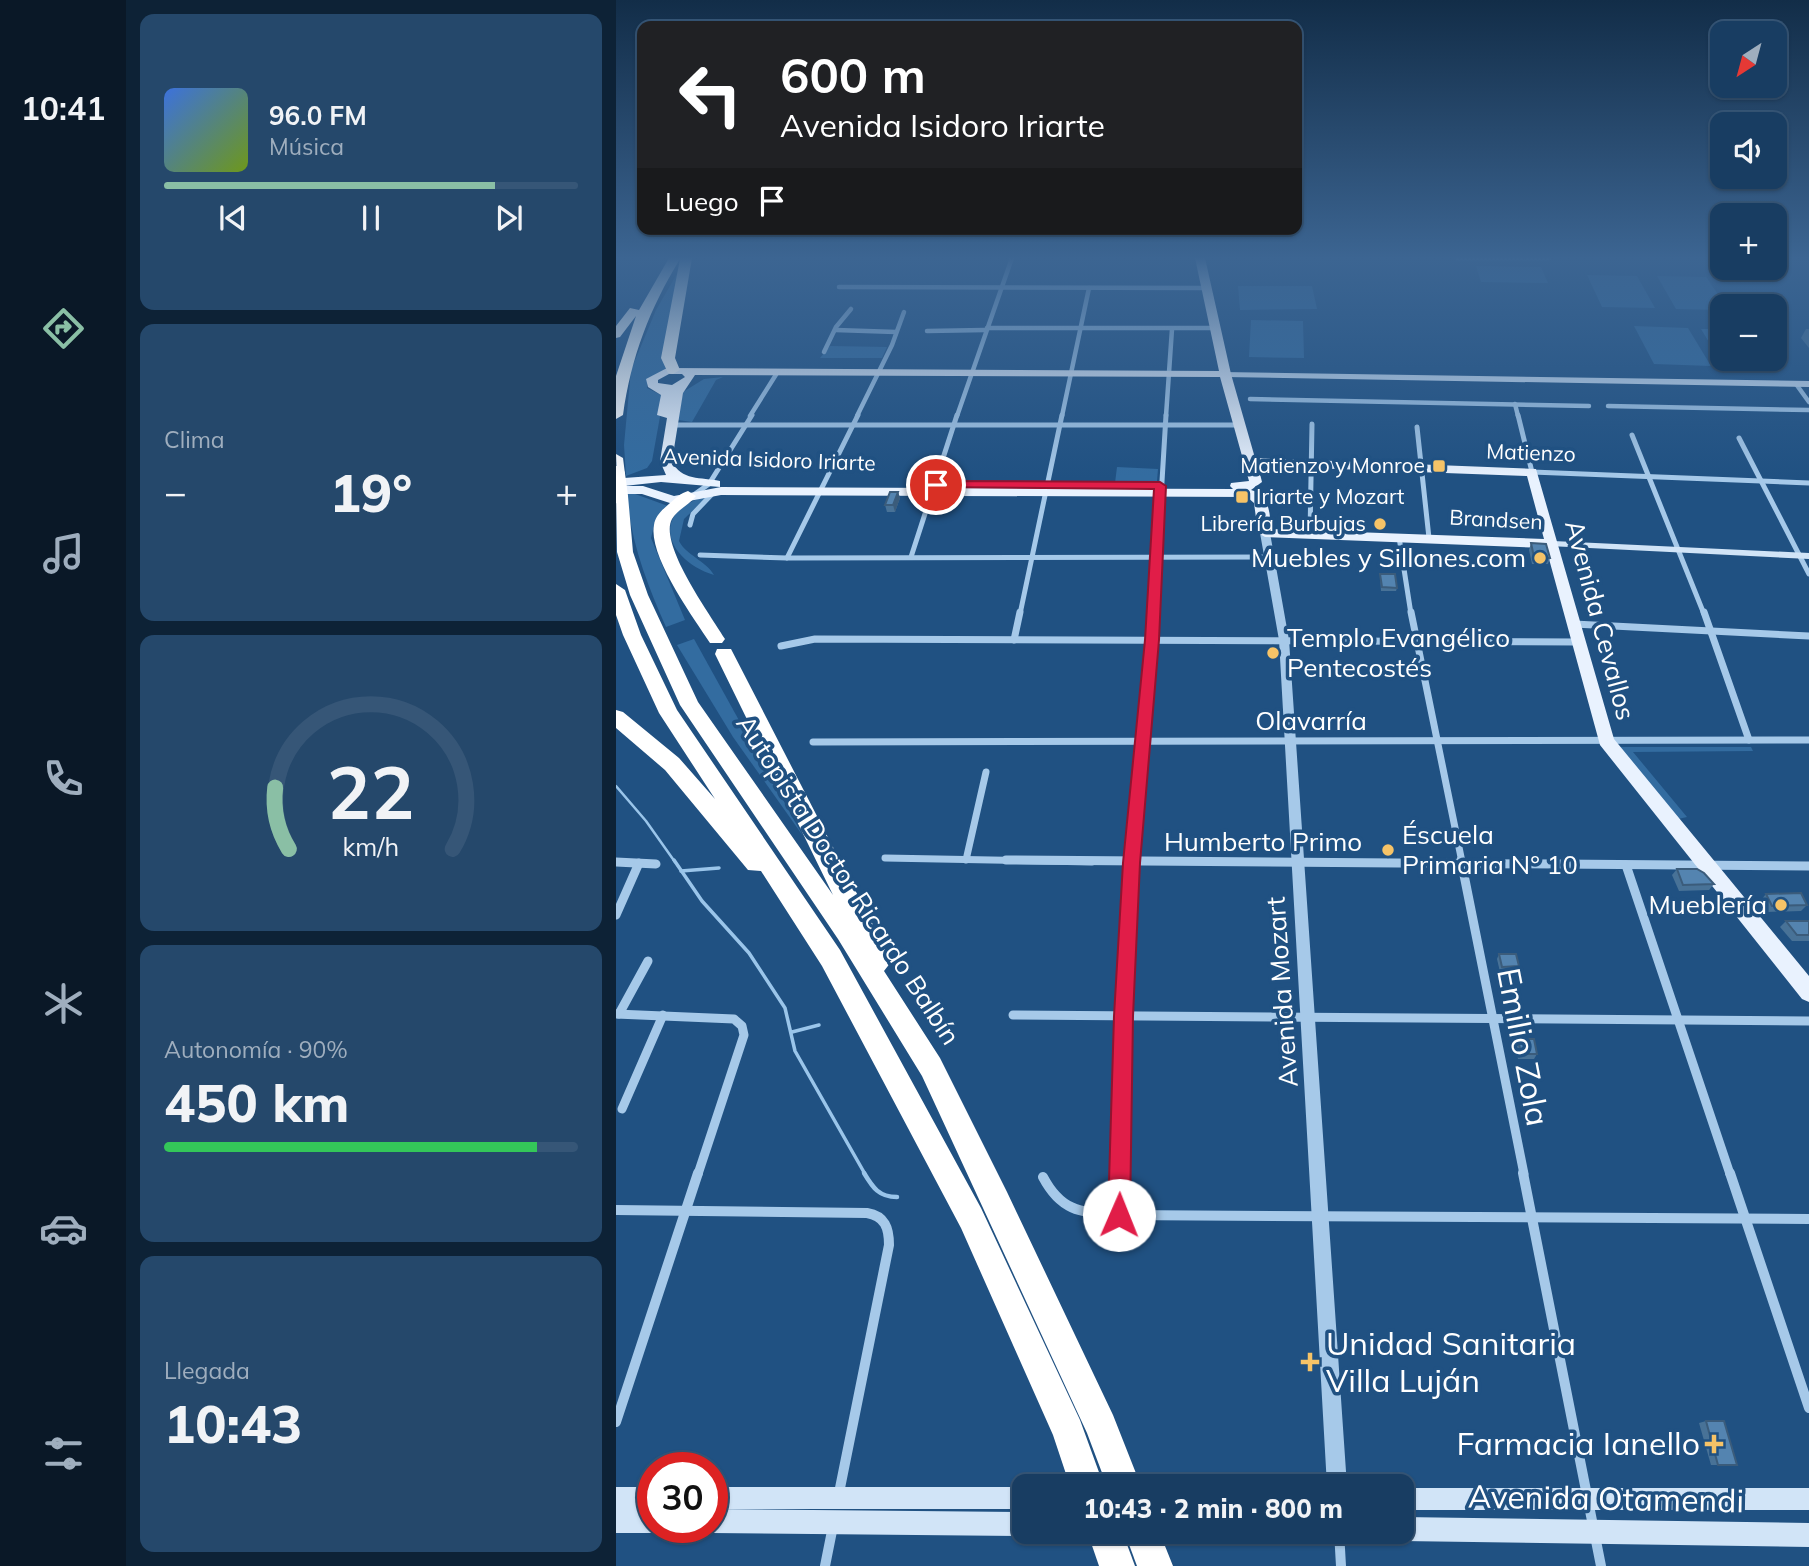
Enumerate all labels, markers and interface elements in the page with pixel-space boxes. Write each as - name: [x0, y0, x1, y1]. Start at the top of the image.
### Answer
- north arrow: [1710, 21, 1787, 98]
- map controls: [1710, 21, 1787, 371]
- text: 600 m: [780, 44, 926, 105]
- icon: left: [665, 49, 756, 140]
- text: 10:41: [21, 88, 105, 128]
- text: 96.0 FM: [269, 99, 367, 132]
- text: Avenida Isidoro Iriarte: [780, 105, 1105, 145]
- button: sound: [1710, 112, 1787, 189]
- text: Música: [269, 132, 344, 161]
- icon: arrive: [753, 182, 791, 220]
- text: Luego: [665, 185, 739, 218]
- icon: previous: [214, 199, 252, 237]
- icon: pause: [352, 199, 390, 237]
- icon: next: [490, 199, 528, 237]
- button: +: [1710, 203, 1787, 280]
- button: −: [1710, 294, 1787, 371]
- icon: directions: [39, 304, 88, 353]
- text: Clima: [164, 425, 225, 454]
- street label: Matienzo: [1486, 437, 1576, 467]
- street label: Avenida Isidoro Iriarte: [662, 442, 876, 476]
- place label: Matienzo y Monroe: [1240, 452, 1425, 478]
- pin: [906, 455, 966, 515]
- marker: Matienzo y Monroe: [1431, 458, 1447, 474]
- text: 19°: [330, 460, 412, 525]
- icon: arrive: [917, 466, 955, 504]
- text: −: [164, 468, 187, 516]
- text: +: [555, 468, 578, 516]
- place label: Iriarte y Mozart: [1256, 483, 1404, 509]
- marker: Iriarte y Mozart: [1234, 489, 1250, 505]
- street label: Brandsen: [1449, 504, 1543, 534]
- place label: Librería Burbujas: [1201, 510, 1366, 536]
- marker: Librería Burbujas: [1372, 516, 1388, 532]
- street label: Avenida Cevallos: [1558, 516, 1643, 723]
- icon: music: [39, 529, 88, 578]
- place label: Muebles y Sillones.com: [1251, 541, 1526, 574]
- marker: Muebles y Sillones.com: [1532, 550, 1548, 566]
- place label: Templo Evangélico Pentecostés: [1287, 621, 1510, 684]
- marker: Templo Evangélico Pentecostés: [1265, 645, 1281, 661]
- street label: Olavarría: [1255, 704, 1367, 737]
- street label: Autopista Doctor Ricardo Balbín: [729, 709, 968, 1051]
- text: 22: [327, 746, 415, 837]
- icon: phone: [39, 754, 88, 803]
- place label: Éscuela Primaria N° 10: [1402, 818, 1578, 881]
- street label: Humberto Primo: [1164, 825, 1362, 858]
- text: km/h: [343, 831, 399, 862]
- marker: Éscuela Primaria N° 10: [1380, 842, 1396, 858]
- place label: Mueblería: [1648, 888, 1767, 921]
- street label: Avenida Mozart: [1258, 896, 1305, 1088]
- marker: Mueblería: [1773, 897, 1789, 913]
- street label: Emilio Zola: [1489, 964, 1559, 1129]
- icon: climate: [39, 979, 88, 1028]
- text: Autonomía · 90%: [164, 1035, 348, 1064]
- text: 450 km: [164, 1070, 349, 1135]
- position arrow: [1082, 1178, 1156, 1252]
- icon: car: [39, 1204, 88, 1253]
- place label: Unidad Sanitaria Villa Luján: [1326, 1323, 1576, 1400]
- marker: Unidad Sanitaria Villa Luján: [1300, 1352, 1320, 1372]
- text: Llegada: [164, 1356, 250, 1385]
- text: 10:43: [164, 1391, 302, 1456]
- place label: Farmacia Ianello: [1456, 1423, 1700, 1463]
- icon: filters: [39, 1429, 88, 1478]
- marker: Farmacia Ianello: [1706, 1436, 1722, 1452]
- speed limit sign: 30: [637, 1452, 728, 1543]
- street label: Avenida Otamendi: [1468, 1476, 1744, 1520]
- text: 10:43 · 2 min · 800 m: [1083, 1492, 1343, 1525]

